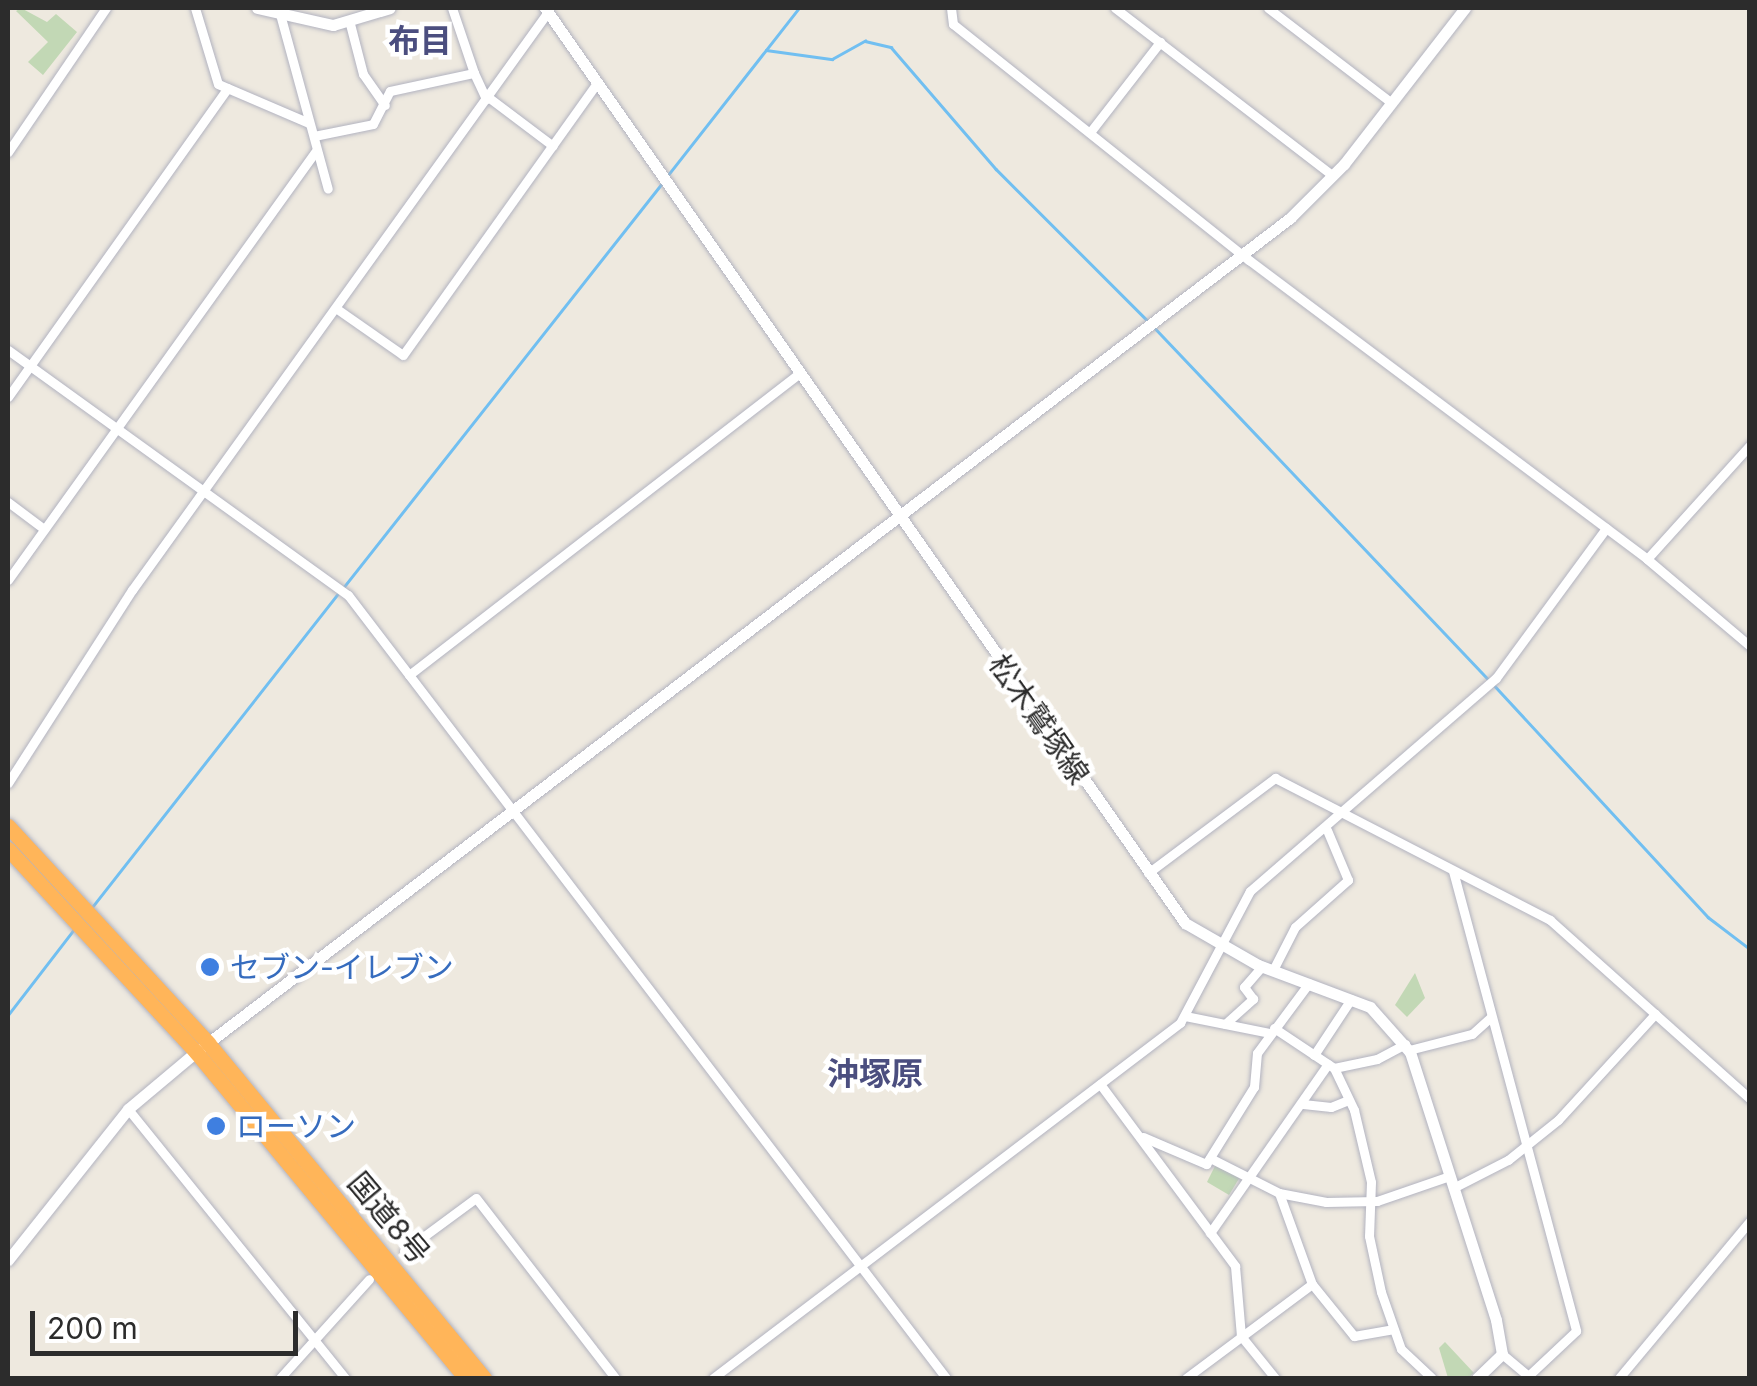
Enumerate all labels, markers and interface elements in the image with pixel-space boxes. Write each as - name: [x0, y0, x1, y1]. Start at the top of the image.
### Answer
- district label: 布目: [388, 22, 452, 60]
- street label: 松木鷲塚線: [981, 647, 1097, 791]
- place label: セブン-イレブン: [230, 949, 454, 985]
- marker: セブン-イレブン: [199, 956, 221, 978]
- district label: 沖塚原: [827, 1055, 923, 1093]
- place label: ローソン: [236, 1108, 356, 1144]
- marker: ローソン: [205, 1115, 227, 1137]
- street label: 国道8号: [340, 1165, 438, 1271]
- scale bar: [35, 1291, 302, 1353]
- text: 200 m: [47, 1310, 138, 1346]

